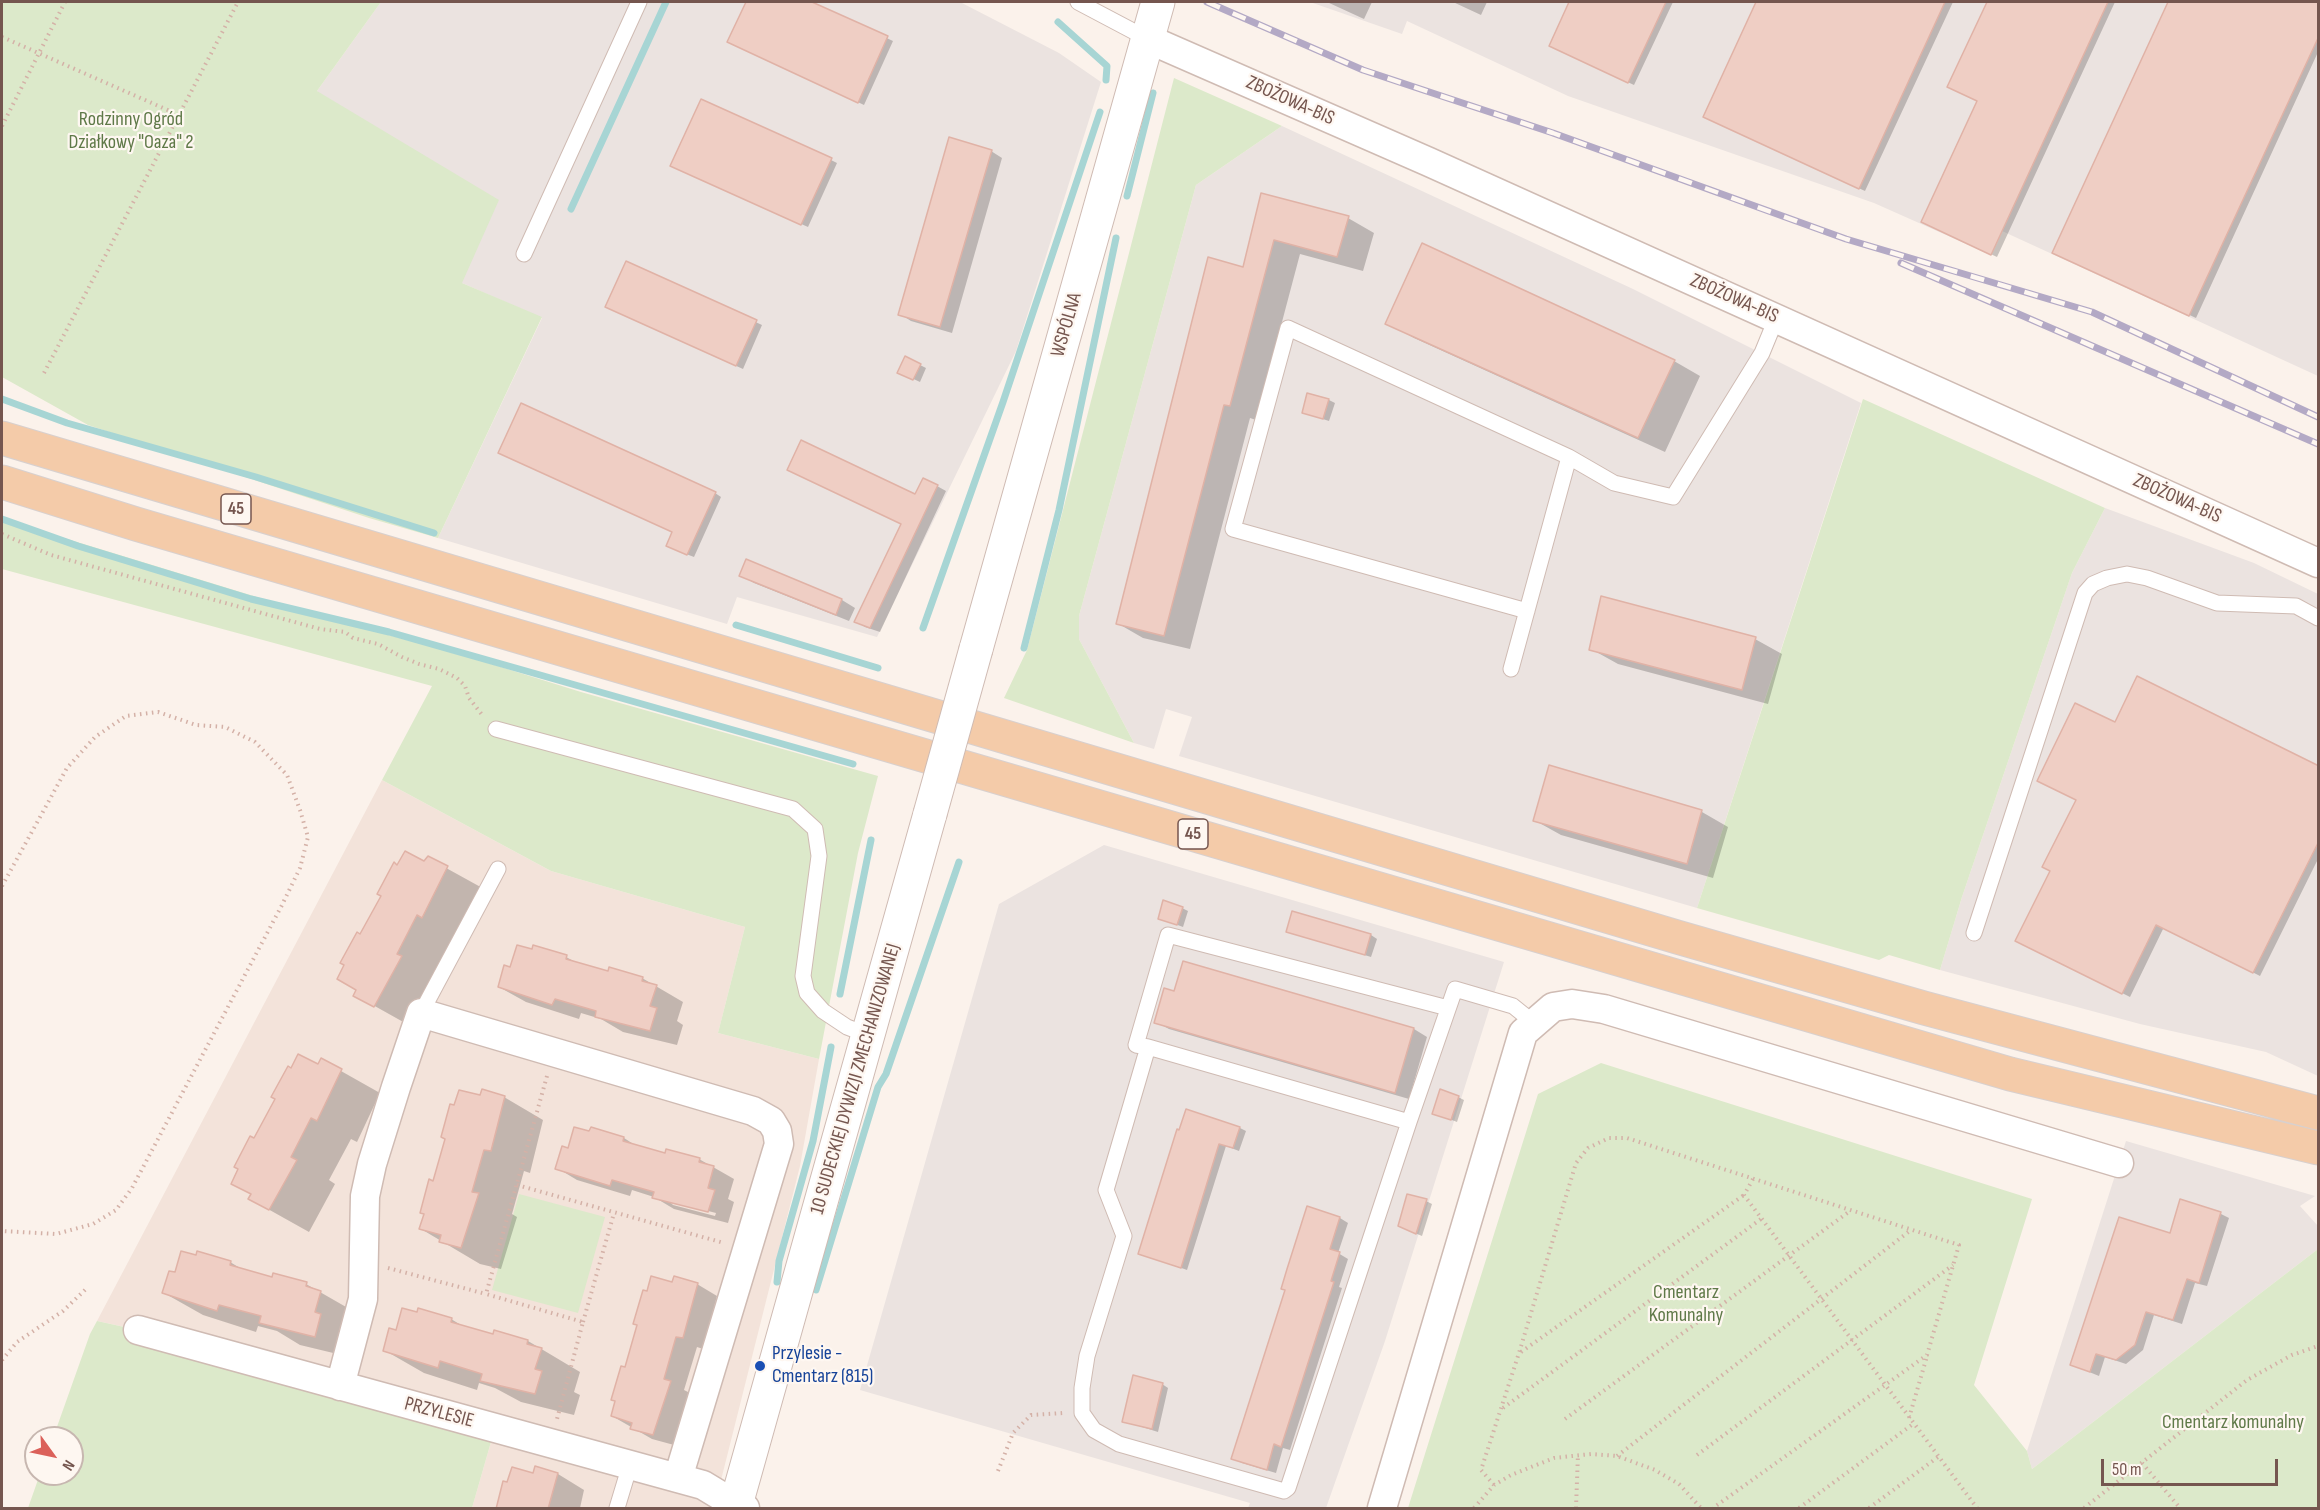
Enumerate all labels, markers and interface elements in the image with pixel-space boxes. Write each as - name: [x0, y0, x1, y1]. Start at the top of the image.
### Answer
- street label: ZBOŻOWA-BIS: [1242, 71, 1338, 131]
- park label: Rodzinny Ogród Działkowy "Oaza" 2: [68, 108, 194, 155]
- street label: ZBOŻOWA-BIS: [1686, 269, 1782, 329]
- street label: WSPÓLNA: [1046, 290, 1088, 360]
- street label: ZBOŻOWA-BIS: [2129, 469, 2225, 529]
- road number: 45: [221, 494, 251, 524]
- road number: 45: [1178, 819, 1208, 849]
- street label: 10 SUDECKIEJ DYWIZJI ZMECHANIZOWANEJ: [806, 941, 906, 1217]
- park label: Cmentarz Komunalny: [1649, 1281, 1723, 1328]
- place label: Przylesie - Cmentarz (815): [772, 1342, 873, 1389]
- marker: Przylesie - Cmentarz (815): [753, 1359, 767, 1373]
- street label: PRZYLESIE: [402, 1392, 476, 1434]
- park label: Cmentarz komunalny: [2162, 1411, 2304, 1435]
- north arrow: [24, 1426, 84, 1486]
- scale bar: [2104, 1447, 2281, 1485]
- text: N: [58, 1456, 78, 1474]
- text: 50 m: [2112, 1459, 2142, 1480]

